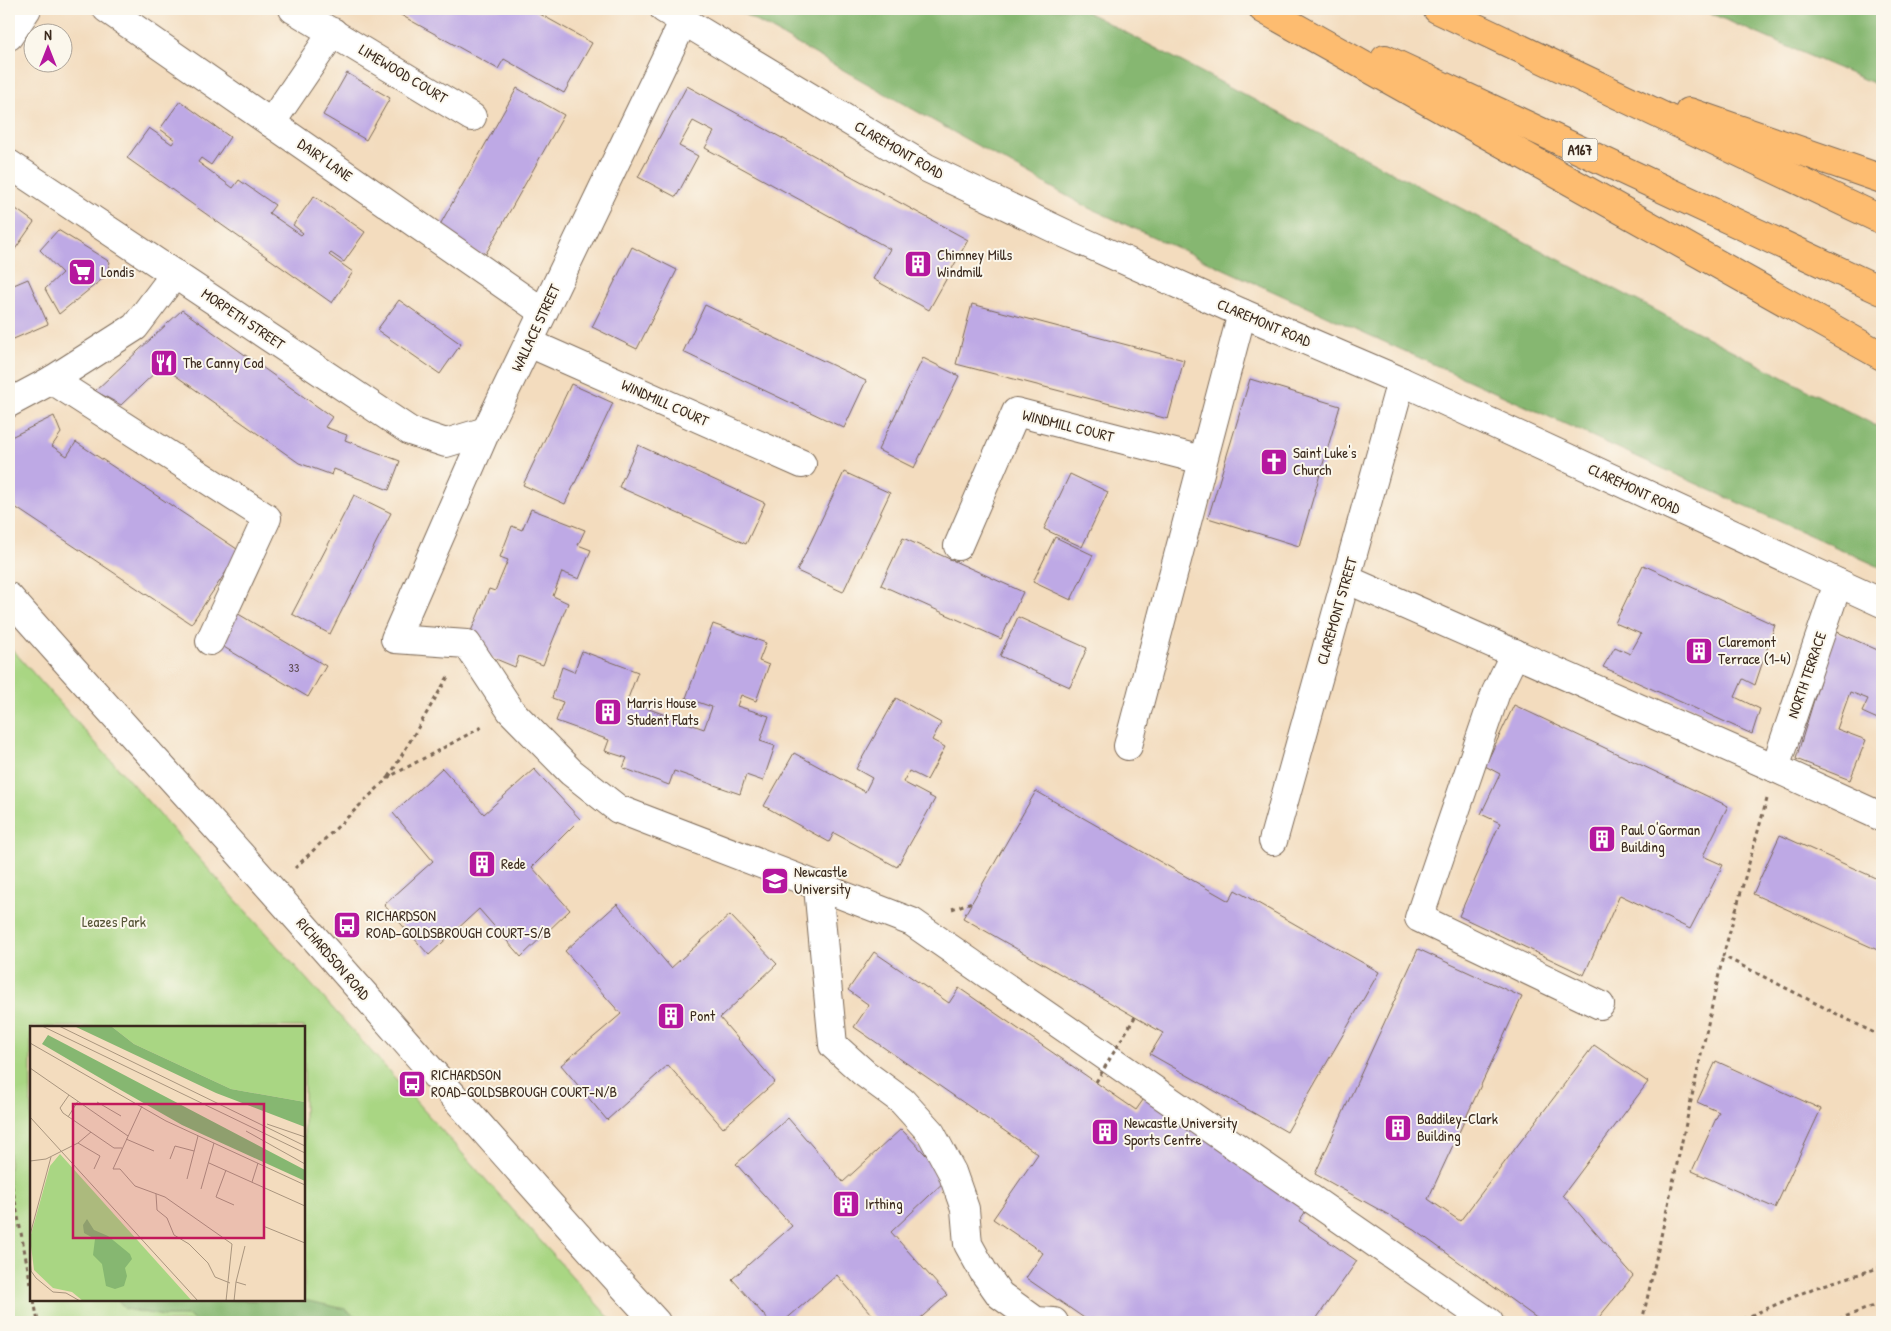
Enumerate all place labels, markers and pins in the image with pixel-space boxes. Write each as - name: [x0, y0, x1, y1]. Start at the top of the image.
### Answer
- place label: Chimney Mills Windmill: [937, 244, 1012, 282]
- building icon: Chimney Mills Windmill: [903, 249, 933, 279]
- supermarket icon: Londis: [67, 257, 97, 287]
- place label: Londis: [101, 261, 135, 282]
- restaurant icon: The Canny Cod: [149, 348, 179, 378]
- place label: The Canny Cod: [183, 352, 263, 373]
- place label: Saint Luke's Church: [1293, 442, 1357, 480]
- church icon: Saint Luke's Church: [1259, 447, 1289, 477]
- place label: Claremont Terrace (1-4): [1718, 631, 1791, 669]
- building icon: Claremont Terrace (1-4): [1684, 636, 1714, 666]
- place label: Marris House Student Flats: [627, 692, 699, 730]
- building icon: Marris House Student Flats: [593, 697, 623, 727]
- place label: Paul O'Gorman Building: [1621, 819, 1700, 857]
- building icon: Paul O'Gorman Building: [1587, 824, 1617, 854]
- building icon: Rede: [467, 849, 497, 879]
- place label: Rede: [501, 853, 526, 874]
- place label: Newcastle University: [794, 861, 851, 899]
- school or university icon: Newcastle University: [760, 866, 790, 896]
- place label: RICHARDSON ROAD-GOLDSBROUGH COURT-S/B: [366, 905, 551, 943]
- bus stop icon: RICHARDSON ROAD-GOLDSBROUGH COURT-S/B: [332, 910, 362, 940]
- building icon: Pont: [656, 1001, 686, 1031]
- place label: Pont: [690, 1005, 716, 1026]
- place label: RICHARDSON ROAD-GOLDSBROUGH COURT-N/B: [431, 1064, 617, 1102]
- bus stop icon: RICHARDSON ROAD-GOLDSBROUGH COURT-N/B: [397, 1069, 427, 1099]
- place label: Baddiley-Clark Building: [1417, 1108, 1498, 1146]
- place label: Newcastle University Sports Centre: [1124, 1112, 1238, 1150]
- building icon: Baddiley-Clark Building: [1383, 1113, 1413, 1143]
- building icon: Newcastle University Sports Centre: [1090, 1117, 1120, 1147]
- building icon: Irthing: [831, 1189, 861, 1219]
- place label: Irthing: [865, 1193, 903, 1214]

